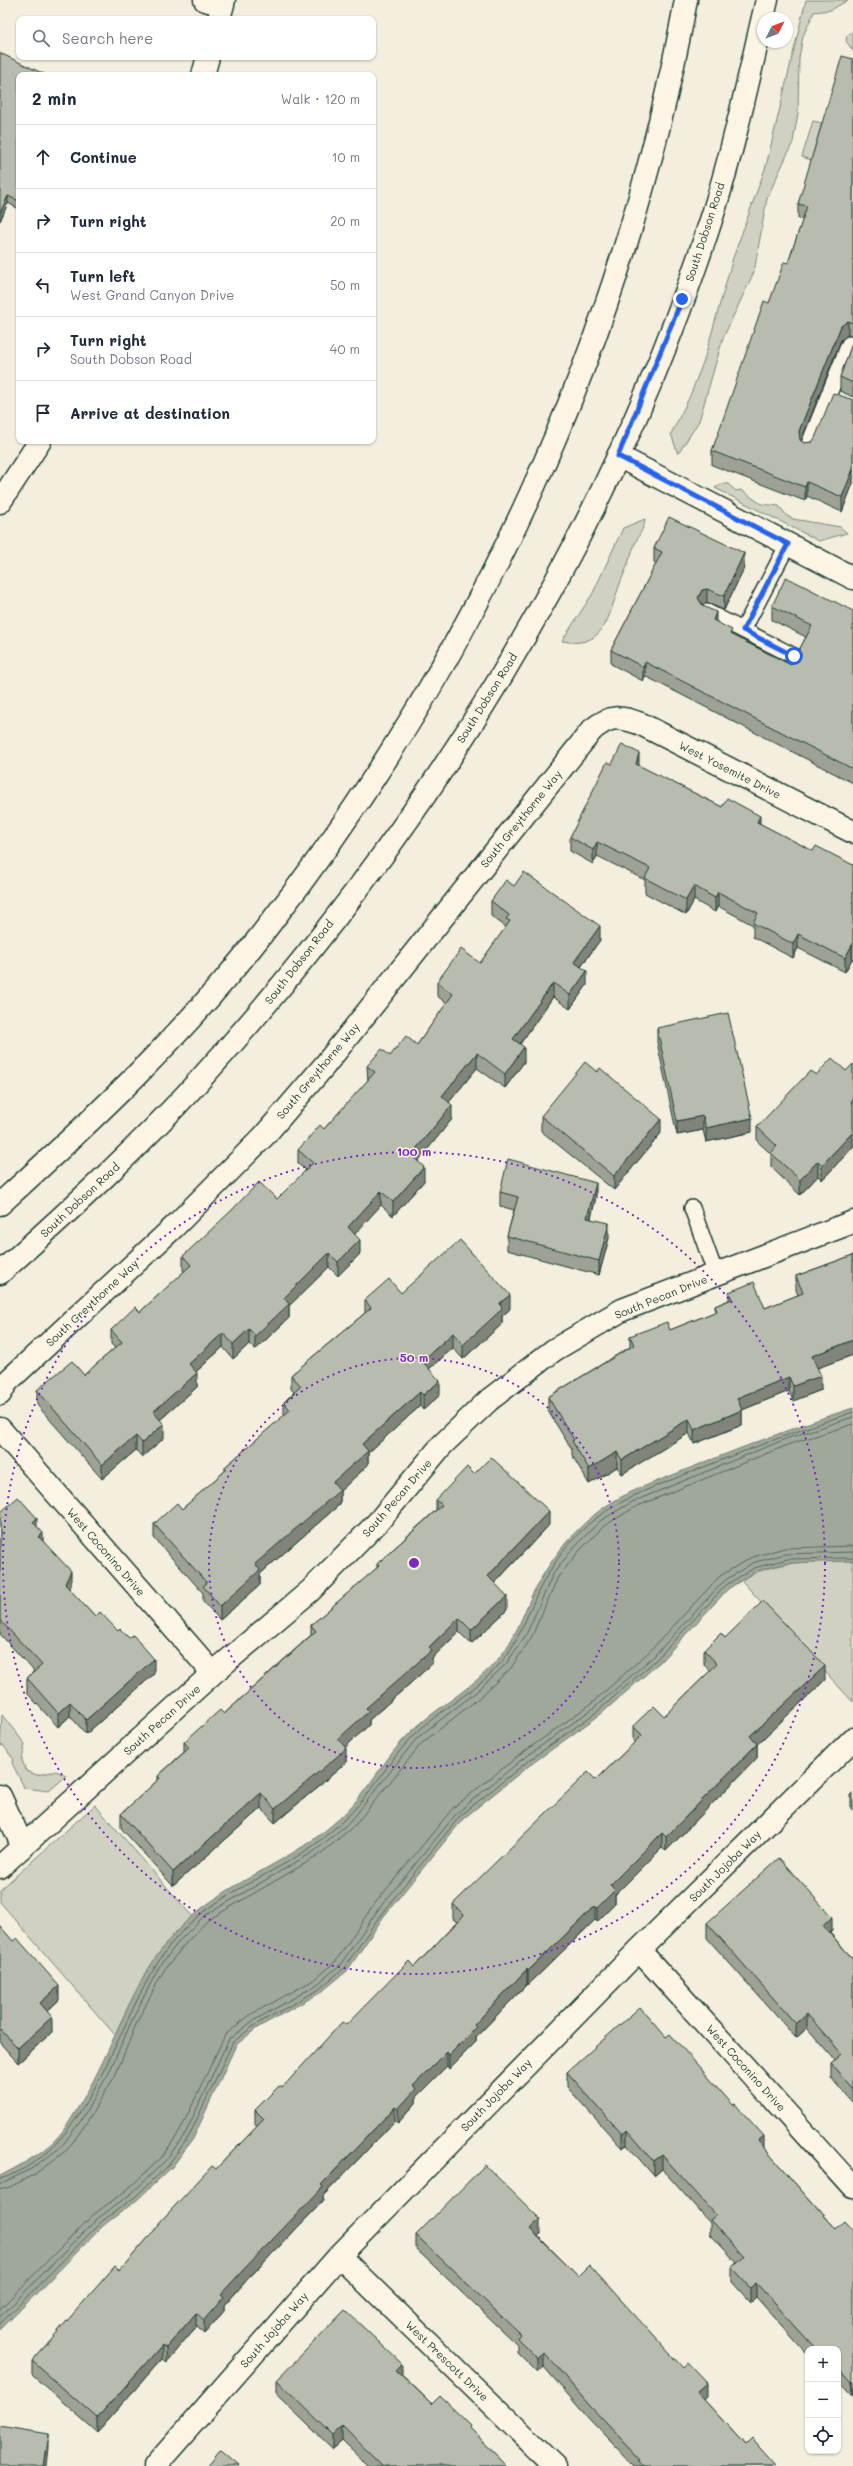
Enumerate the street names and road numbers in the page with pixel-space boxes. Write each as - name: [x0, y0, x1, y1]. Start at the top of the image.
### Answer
- street label: South Dobson Road: [681, 180, 728, 283]
- street label: South Dobson Road: [453, 650, 520, 746]
- street label: West Yosemite Drive: [677, 737, 784, 802]
- street label: South Greythorne Way: [477, 767, 565, 871]
- street label: South Dobson Road: [261, 916, 336, 1007]
- street label: South Greythorne Way: [273, 1019, 363, 1122]
- street label: South Dobson Road: [37, 1159, 123, 1240]
- street label: South Greythorne Way: [42, 1256, 141, 1349]
- street label: South Pecan Drive: [612, 1271, 710, 1322]
- street label: South Pecan Drive: [359, 1455, 435, 1540]
- street label: West Coconino Drive: [64, 1504, 149, 1599]
- street label: South Pecan Drive: [120, 1681, 204, 1758]
- street label: South Jojoba Way: [686, 1826, 764, 1905]
- street label: West Coconino Drive: [703, 2021, 790, 2115]
- street label: South Jojoba Way: [457, 2055, 534, 2134]
- street label: South Jojoba Way: [237, 2288, 311, 2371]
- street label: West Prescott Drive: [403, 2317, 492, 2404]

